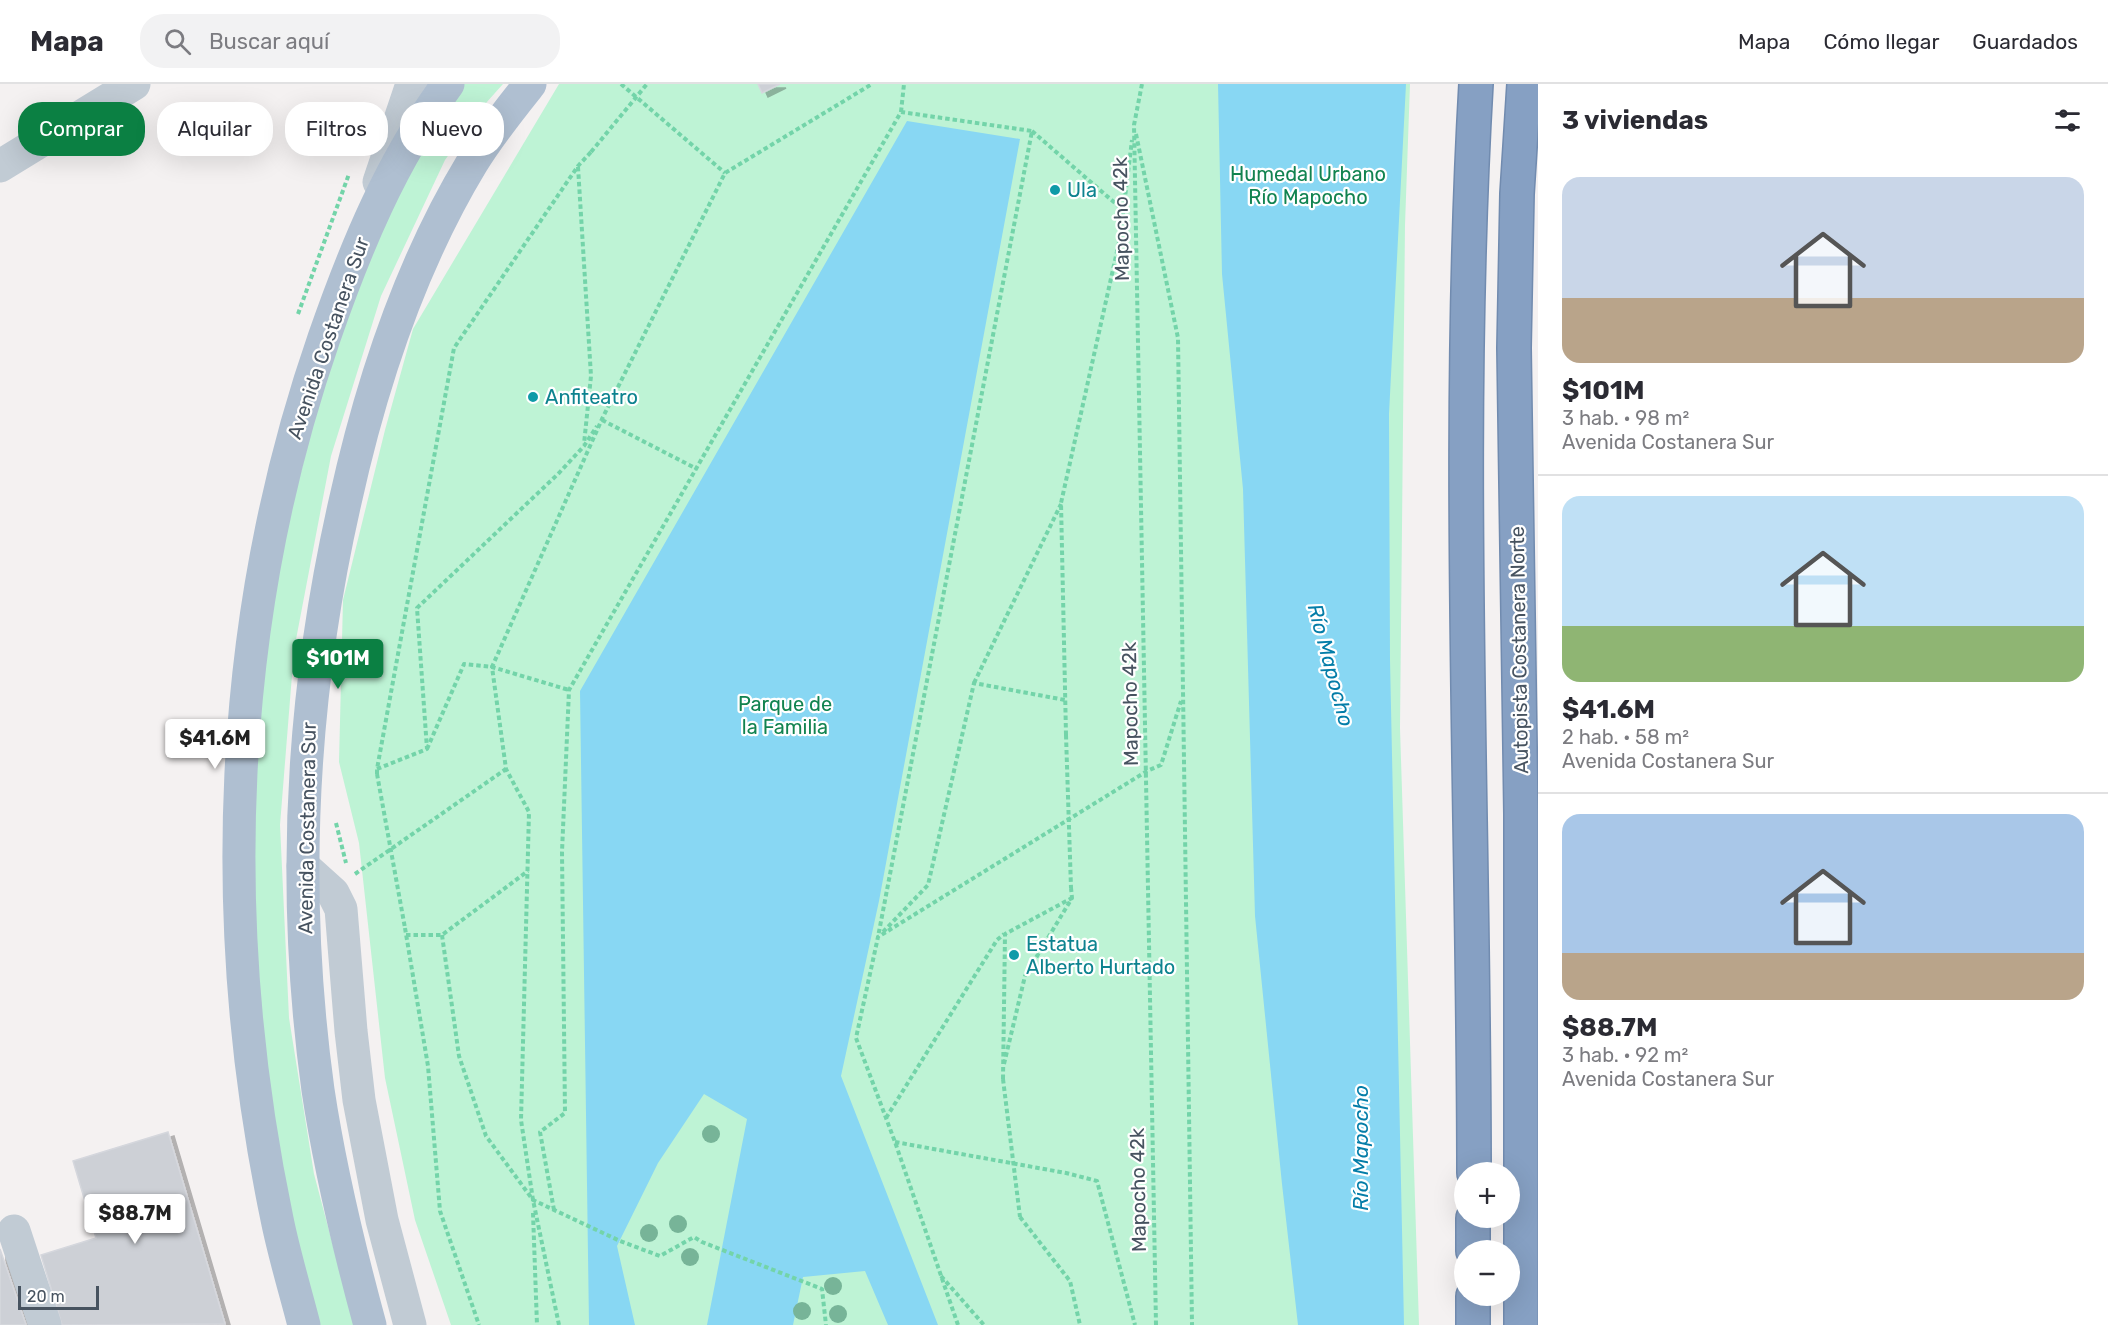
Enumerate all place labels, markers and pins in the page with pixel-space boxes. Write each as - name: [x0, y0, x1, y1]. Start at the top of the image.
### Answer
- place label: Ula: [1067, 178, 1097, 202]
- marker: Ula: [1048, 183, 1062, 197]
- place label: Anfiteatro: [545, 385, 638, 409]
- marker: Anfiteatro: [526, 390, 540, 404]
- pin: $101M: [296, 639, 380, 690]
- pin: $41.6M: [166, 719, 264, 770]
- place label: Estatua Alberto Hurtado: [1026, 932, 1175, 979]
- marker: Estatua Alberto Hurtado: [1007, 948, 1021, 962]
- pin: $88.7M: [86, 1194, 184, 1245]

